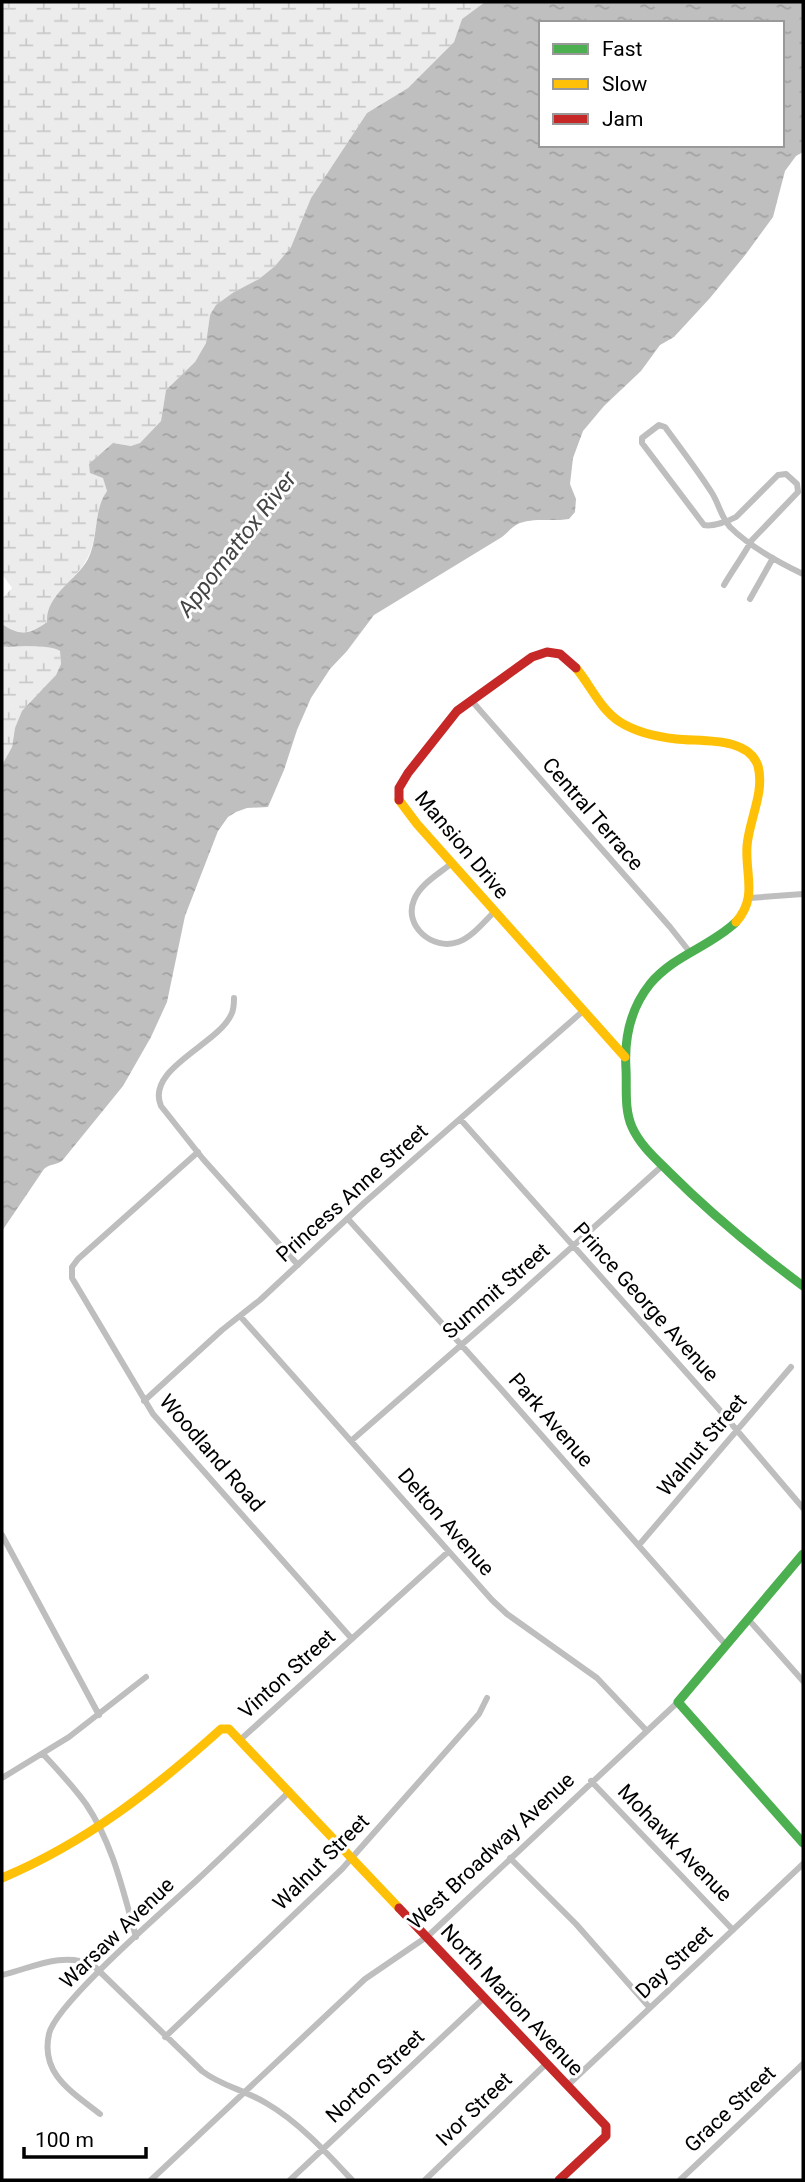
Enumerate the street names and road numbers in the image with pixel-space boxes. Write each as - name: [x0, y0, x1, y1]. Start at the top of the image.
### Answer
- street label: Central Terrace: [538, 753, 648, 875]
- street label: Mansion Drive: [410, 786, 514, 904]
- street label: Princess Anne Street: [272, 1119, 432, 1267]
- street label: Prince George Avenue: [568, 1218, 724, 1386]
- street label: Summit Street: [438, 1238, 554, 1344]
- street label: Park Avenue: [504, 1368, 598, 1472]
- street label: Woodland Road: [155, 1389, 269, 1517]
- street label: Walnut Street: [652, 1389, 752, 1501]
- street label: Delton Avenue: [393, 1464, 499, 1580]
- street label: Vinton Street: [234, 1625, 340, 1723]
- street label: West Broadway Avenue: [403, 1768, 579, 1934]
- street label: Mohawk Avenue: [613, 1779, 737, 1907]
- street label: Walnut Street: [268, 1809, 374, 1915]
- street label: Warsaw Avenue: [55, 1873, 179, 1993]
- street label: North Marion Avenue: [436, 1920, 588, 2080]
- street label: Day Street: [631, 1921, 717, 2003]
- street label: Norton Street: [321, 2024, 429, 2128]
- street label: Grace Street: [680, 2061, 780, 2157]
- street label: Ivor Street: [431, 2067, 517, 2151]

